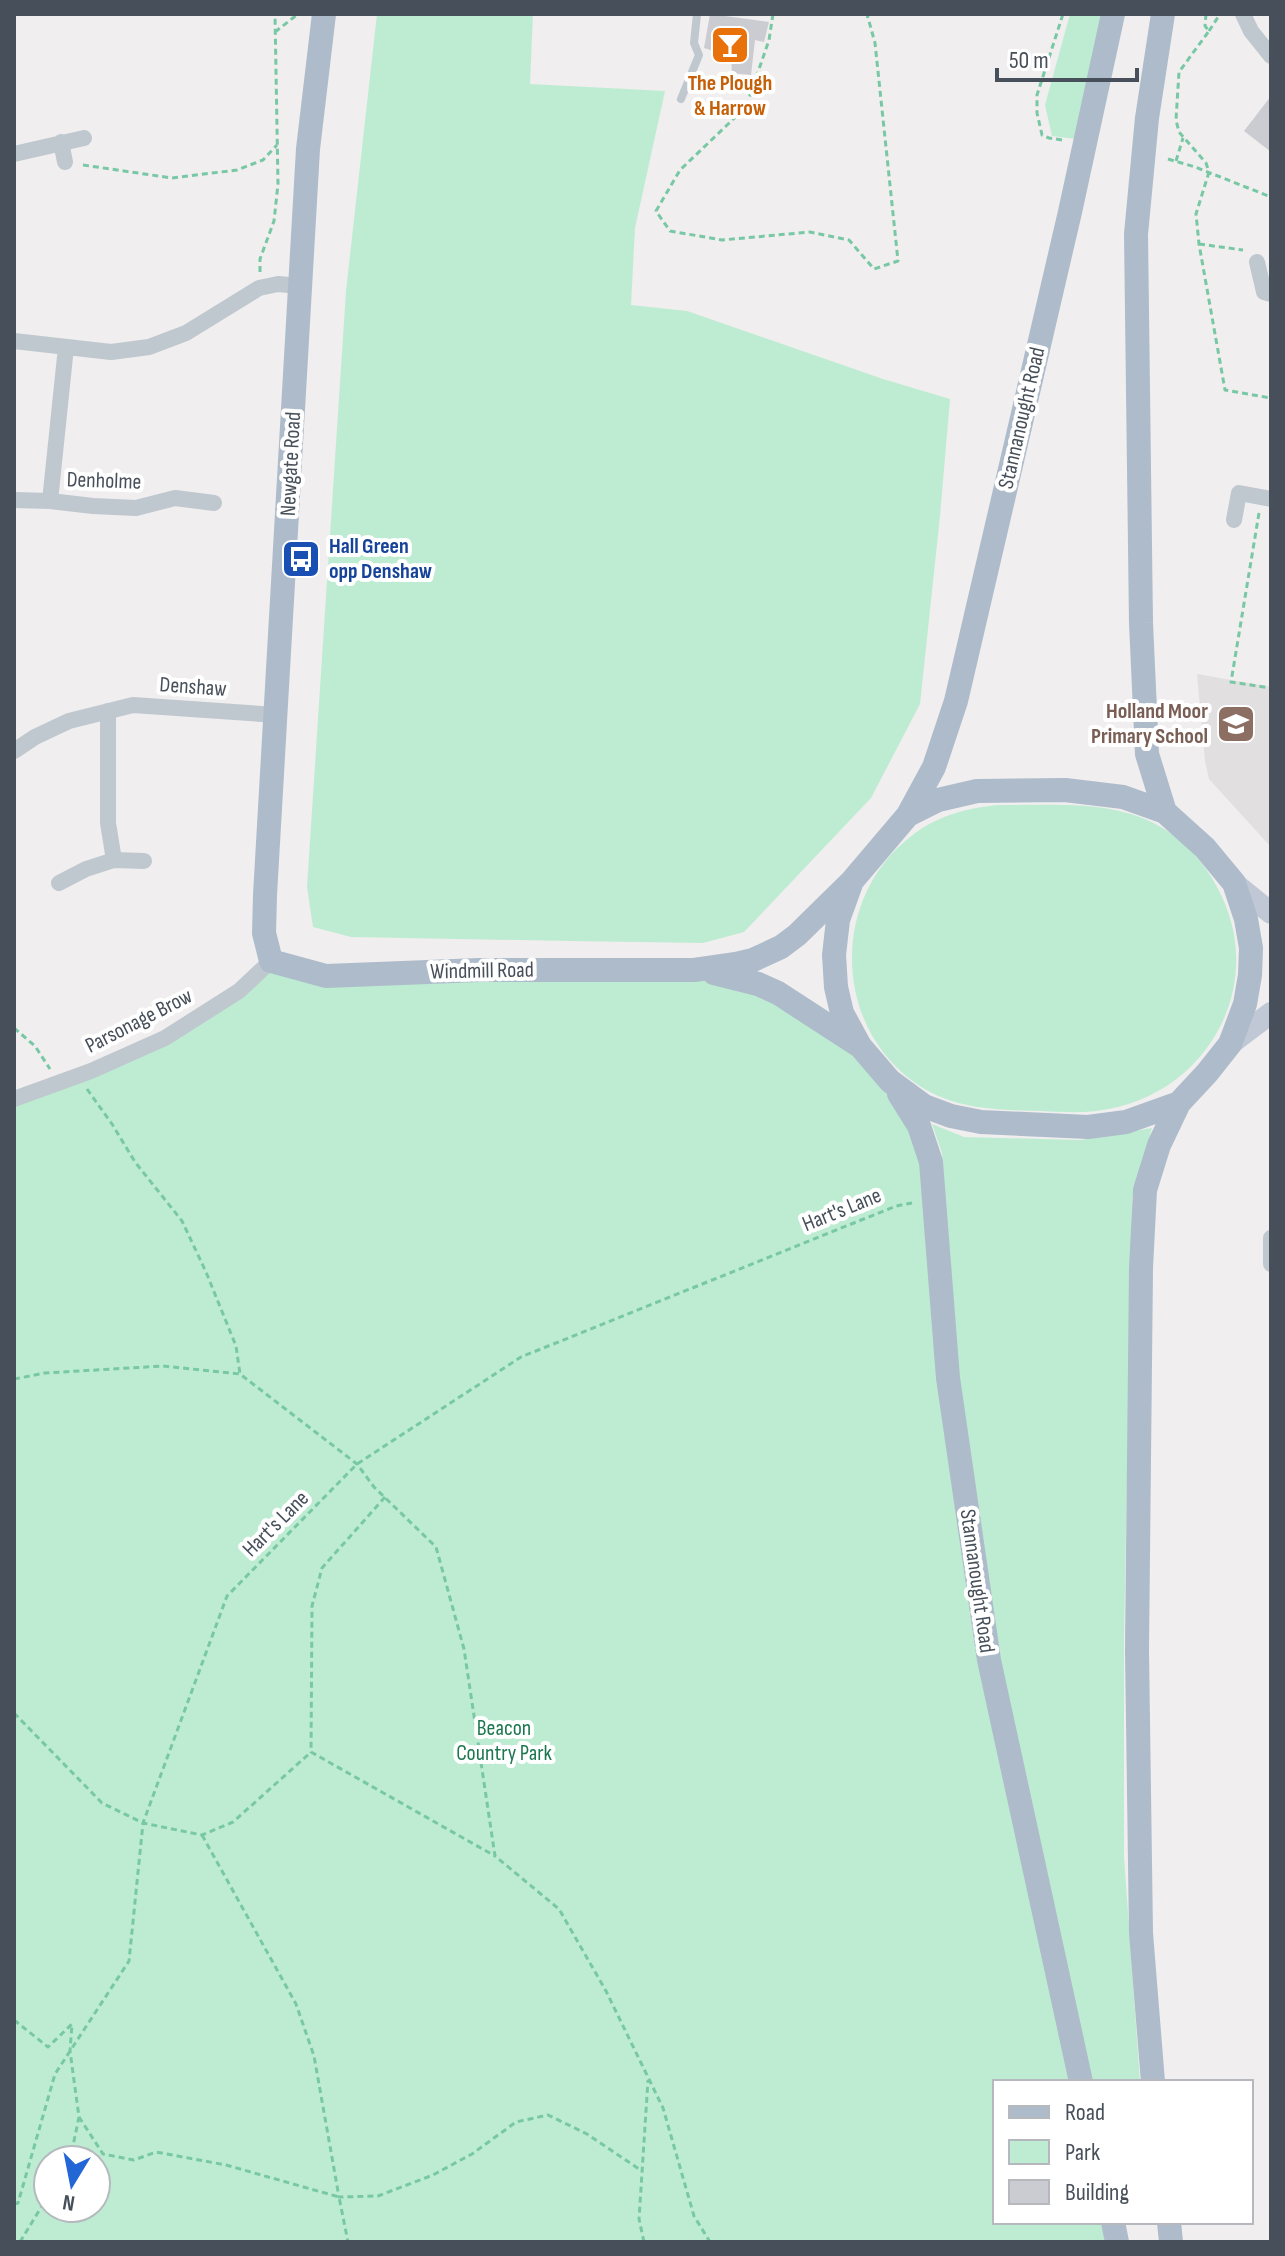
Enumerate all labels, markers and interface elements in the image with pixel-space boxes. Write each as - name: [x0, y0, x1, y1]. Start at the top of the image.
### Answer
- bar icon: The Plough & Harrow: [709, 24, 751, 66]
- scale bar: [997, 32, 1137, 82]
- text: 50 m: [1009, 46, 1049, 75]
- place label: The Plough & Harrow: [688, 70, 772, 122]
- street label: Stannanought Road: [993, 344, 1051, 492]
- street label: Newgate Road: [275, 411, 307, 517]
- street label: Denholme: [66, 466, 142, 496]
- place label: Hall Green opp Denshaw: [329, 533, 432, 585]
- bus stop icon: Hall Green opp Denshaw: [280, 538, 322, 580]
- street label: Denshaw: [159, 671, 227, 703]
- place label: Holland Moor Primary School: [1091, 698, 1208, 750]
- school or university icon: Holland Moor Primary School: [1215, 703, 1257, 745]
- street label: Windmill Road: [430, 957, 534, 985]
- street label: Parsonage Brow: [81, 983, 197, 1059]
- street label: Hart's Lane: [799, 1182, 885, 1238]
- street label: Hart's Lane: [237, 1485, 315, 1563]
- street label: Stannanought Road: [954, 1507, 1000, 1655]
- park label: Beacon Country Park: [456, 1715, 552, 1767]
- legend: [993, 2080, 1253, 2224]
- text: Road: [1065, 2098, 1105, 2127]
- text: Park: [1065, 2138, 1100, 2167]
- north arrow: [32, 2144, 112, 2224]
- text: Building: [1065, 2178, 1129, 2207]
- text: N: [61, 2188, 77, 2217]

